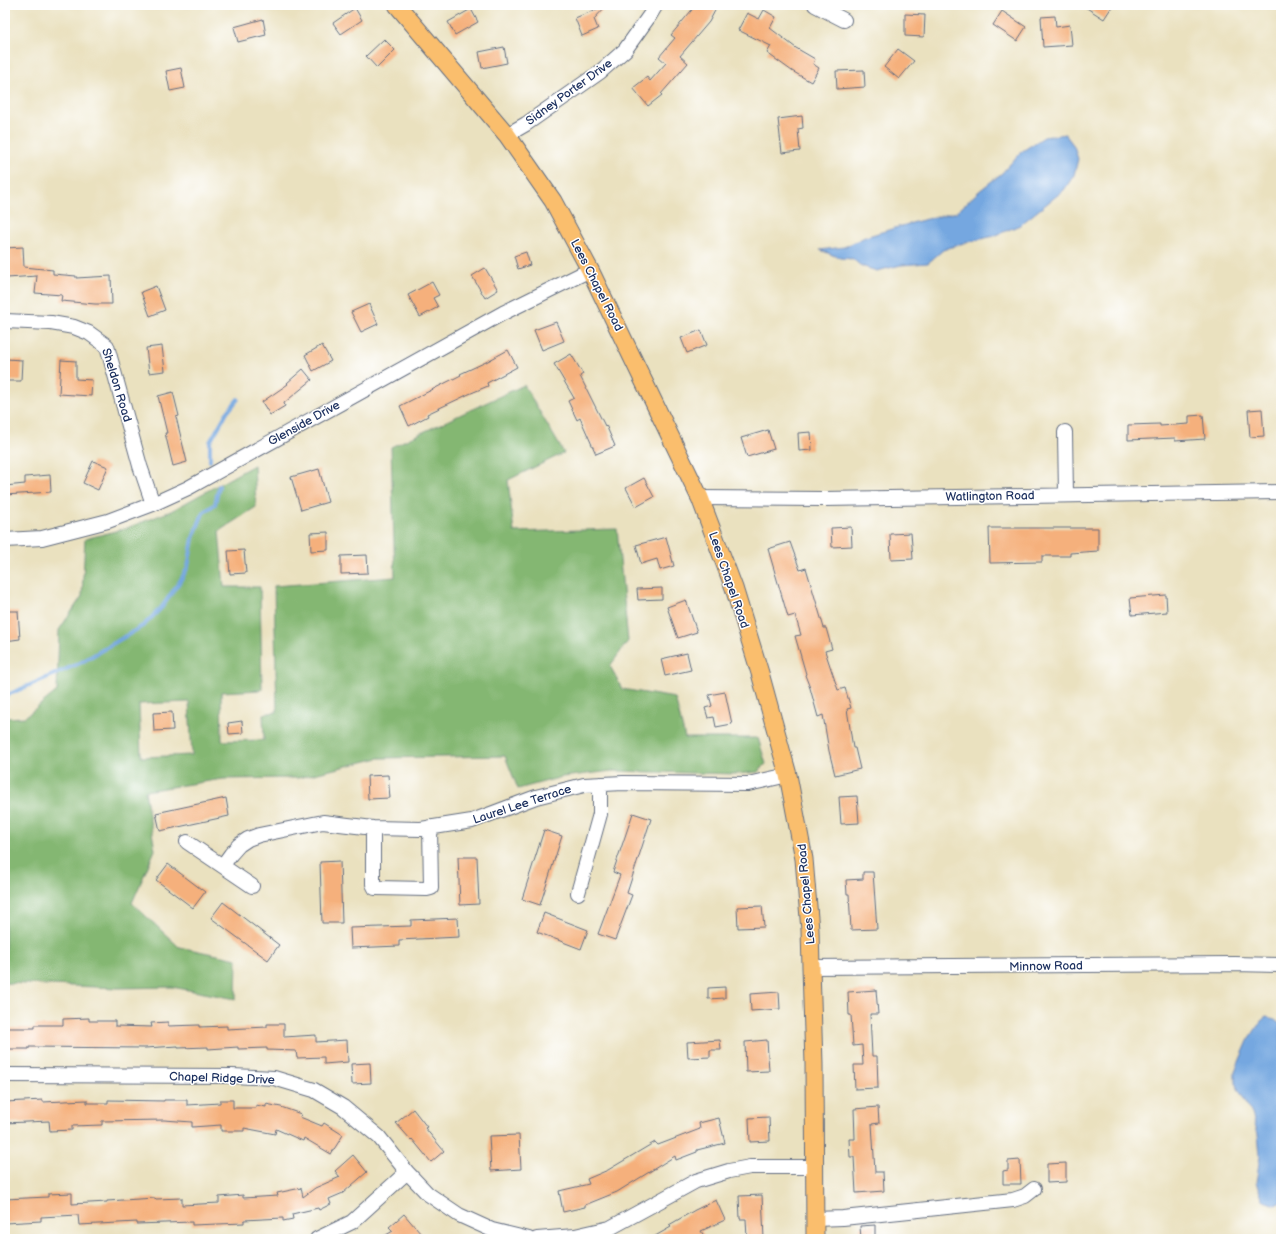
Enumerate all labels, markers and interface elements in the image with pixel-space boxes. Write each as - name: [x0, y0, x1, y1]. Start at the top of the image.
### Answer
- street label: Sidney Porter Drive: [523, 56, 615, 129]
- street label: Lees Chapel Road: [567, 237, 626, 334]
- street label: Sheldon Road: [98, 346, 135, 424]
- street label: Glenside Drive: [266, 398, 343, 449]
- street label: Watlington Road: [945, 488, 1035, 505]
- street label: Lees Chapel Road: [705, 530, 752, 630]
- street label: Laurel Lee Terrace: [471, 781, 573, 827]
- street label: Lees Chapel Road: [795, 843, 818, 945]
- street label: Minnow Road: [1009, 958, 1083, 975]
- street label: Chapel Ridge Drive: [169, 1069, 275, 1088]

